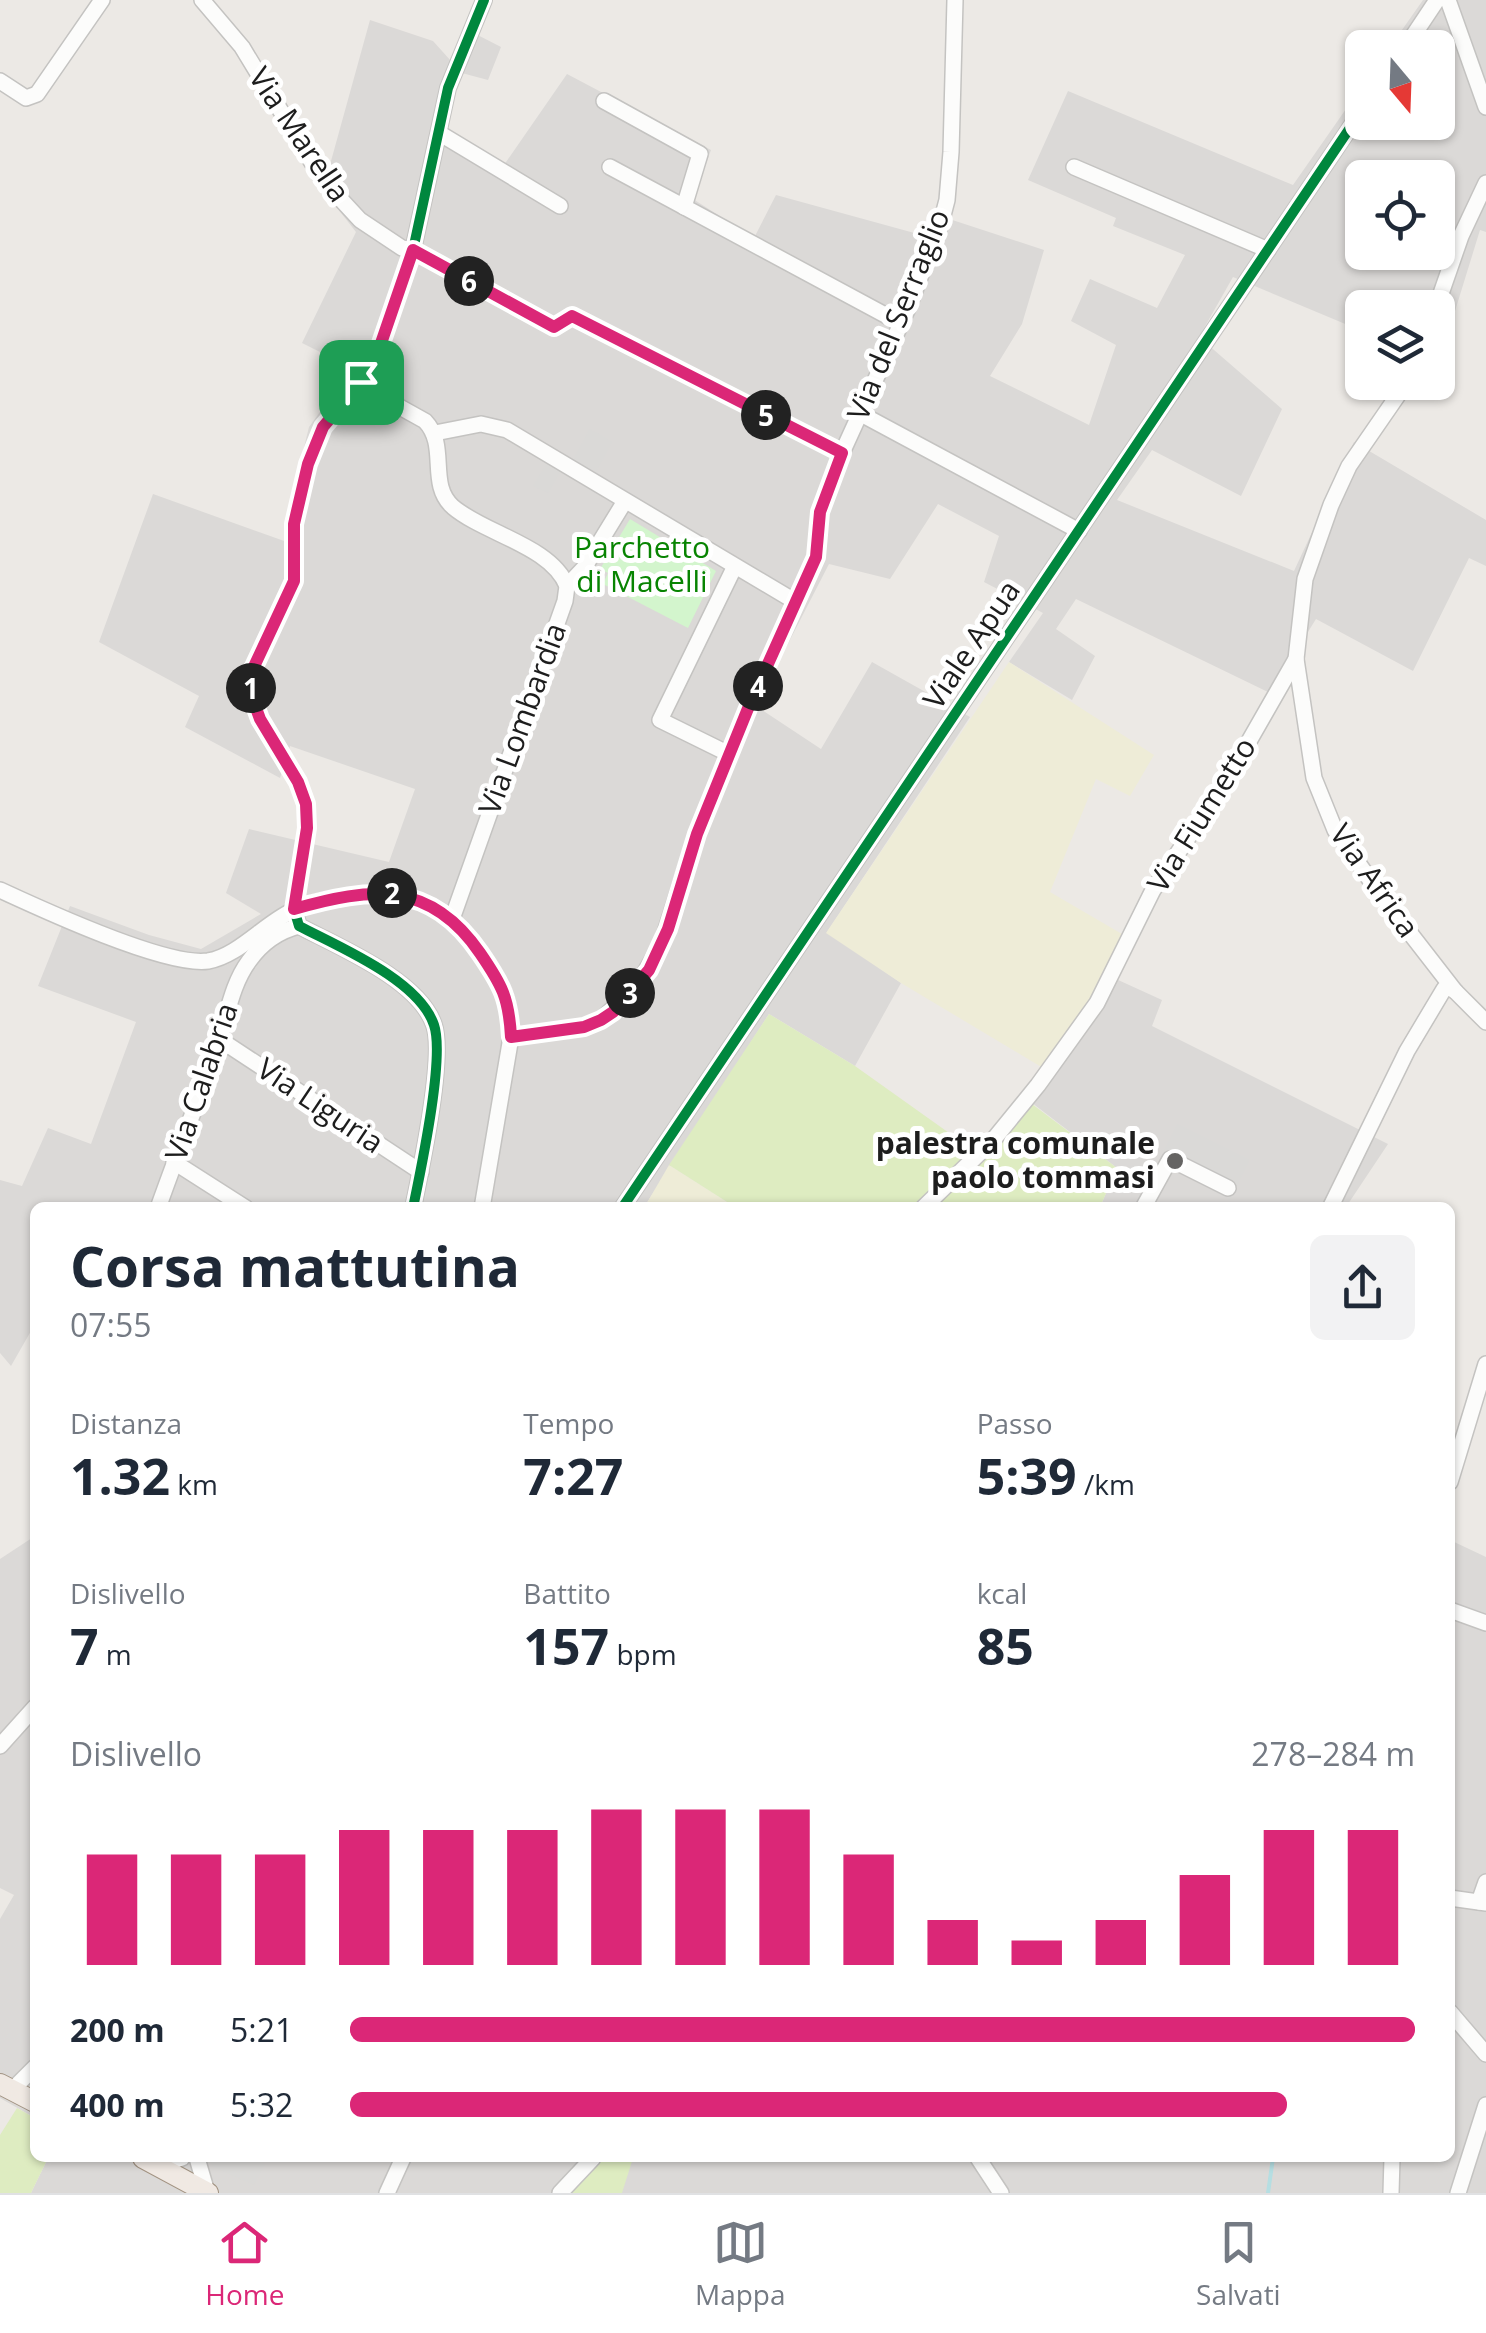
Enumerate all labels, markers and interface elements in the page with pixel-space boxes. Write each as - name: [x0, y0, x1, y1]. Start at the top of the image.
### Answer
- north arrow: [1345, 30, 1455, 140]
- map controls: [1345, 30, 1455, 400]
- street label: Via Marella: [240, 59, 360, 210]
- button: locate: [1345, 160, 1455, 270]
- street label: Via del Serraglio: [837, 203, 959, 426]
- pin: 6: [444, 256, 494, 306]
- text: 6: [461, 262, 477, 300]
- button: layers: [1345, 290, 1455, 400]
- pin: [319, 340, 404, 425]
- icon: arrive: [334, 355, 389, 410]
- pin: 5: [741, 390, 791, 440]
- text: 5: [758, 396, 774, 434]
- park label: Parchetto di Macelli: [574, 526, 710, 601]
- street label: Viale Apua: [913, 572, 1029, 716]
- street label: Via Lombardia: [468, 617, 575, 820]
- pin: 4: [733, 661, 783, 711]
- pin: 1: [226, 663, 276, 713]
- text: 4: [750, 667, 766, 705]
- text: 1: [243, 669, 259, 707]
- street label: Via Fiumetto: [1137, 729, 1265, 899]
- street label: Via Africa: [1321, 815, 1429, 945]
- pin: 2: [367, 868, 417, 918]
- text: 2: [384, 874, 400, 912]
- pin: 3: [605, 968, 655, 1018]
- text: 3: [622, 974, 638, 1012]
- street label: Via Calabria: [154, 997, 247, 1166]
- street label: Via Liguria: [250, 1047, 392, 1162]
- place label: palestra comunale paolo tommasi: [876, 1122, 1155, 1197]
- marker: palestra comunale paolo tommasi: [1164, 1150, 1186, 1172]
- text: Corsa mattutina: [70, 1228, 520, 1303]
- button: share: [1310, 1235, 1415, 1340]
- text: 07:55: [70, 1303, 152, 1346]
- text: Distanza: [70, 1404, 182, 1442]
- text: Tempo: [523, 1404, 614, 1442]
- text: Passo: [977, 1404, 1053, 1442]
- text: 1.32: [70, 1442, 170, 1510]
- text: 7:27: [523, 1442, 623, 1510]
- text: 5:39: [977, 1442, 1077, 1510]
- text: km: [170, 1465, 218, 1503]
- text: /km: [1077, 1465, 1135, 1503]
- text: Dislivello: [70, 1574, 186, 1612]
- text: Battito: [523, 1574, 611, 1612]
- text: kcal: [977, 1574, 1027, 1612]
- text: 7: [70, 1612, 99, 1680]
- text: 157: [523, 1612, 609, 1680]
- text: 85: [977, 1612, 1034, 1680]
- text: m: [99, 1635, 132, 1673]
- text: bpm: [609, 1635, 677, 1673]
- text: Dislivello: [70, 1732, 202, 1775]
- text: 278–284 m: [1251, 1732, 1415, 1775]
- text: 200 m: [70, 2008, 165, 2051]
- text: 5:21: [230, 2008, 293, 2051]
- text: 400 m: [70, 2083, 165, 2126]
- text: 5:32: [230, 2083, 293, 2126]
- tab: Home: [205, 2215, 284, 2313]
- tab: Mappa: [695, 2215, 786, 2313]
- tab: Salvati: [1196, 2215, 1281, 2313]

